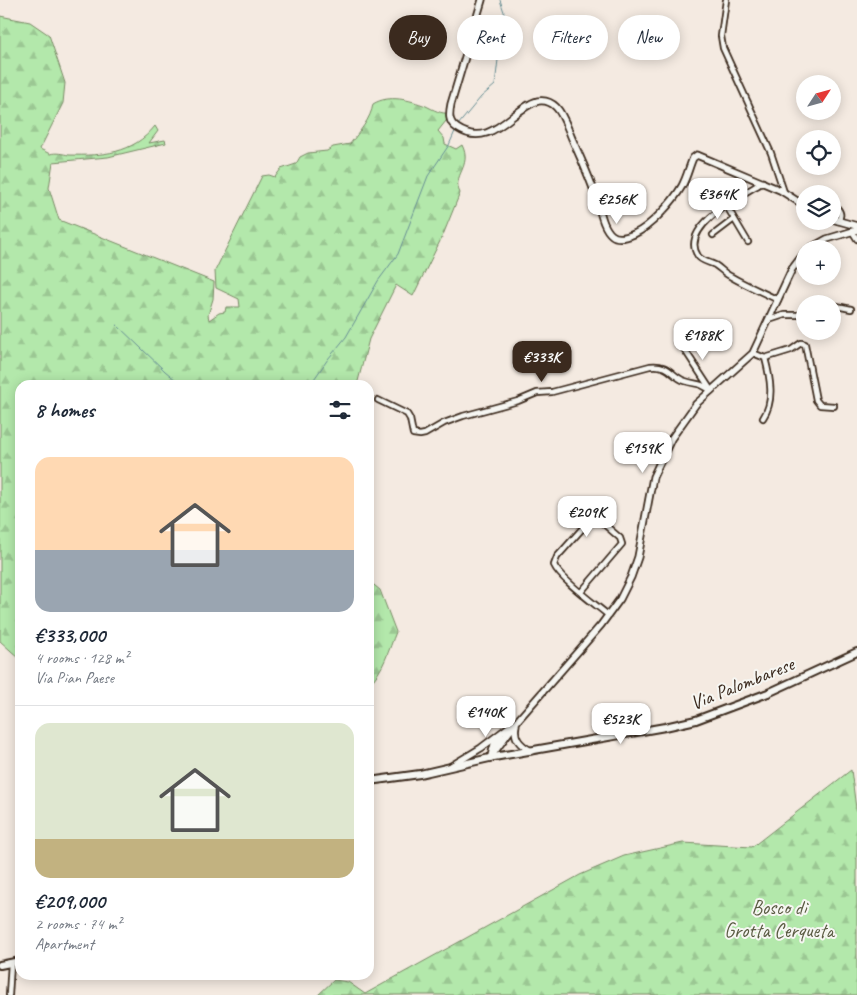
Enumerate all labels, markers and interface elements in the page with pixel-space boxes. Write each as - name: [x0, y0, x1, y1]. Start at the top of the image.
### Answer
- chip: Buy: [389, 15, 447, 60]
- chip: Rent: [457, 15, 523, 60]
- chip: Filters: [533, 15, 608, 60]
- chip: New: [618, 15, 680, 60]
- north arrow: [796, 75, 841, 120]
- map controls: [796, 75, 841, 340]
- button: locate: [796, 130, 841, 175]
- pin: €364K: [683, 178, 753, 220]
- pin: €256K: [582, 182, 652, 225]
- text: €364K: [699, 184, 737, 204]
- button: layers: [796, 185, 841, 230]
- text: €256K: [598, 189, 636, 209]
- button: +: [796, 240, 841, 285]
- button: −: [796, 295, 841, 340]
- pin: €188K: [668, 318, 738, 361]
- text: €188K: [685, 325, 721, 345]
- pin: €333K: [507, 340, 577, 383]
- text: €333K: [524, 347, 560, 367]
- icon: filters: [326, 396, 354, 424]
- text: 8 homes: [35, 397, 94, 423]
- pin: €159K: [608, 432, 678, 474]
- text: €159K: [625, 438, 661, 458]
- icon: home: [150, 490, 240, 580]
- pin: €209K: [552, 496, 622, 538]
- text: €209K: [569, 502, 605, 522]
- text: €333,000: [35, 622, 105, 648]
- text: 4 rooms · 128 m²: [35, 648, 129, 668]
- street label: Via Palombarese: [687, 651, 799, 716]
- text: Via Pian Paese: [35, 668, 114, 688]
- pin: €140K: [451, 696, 521, 738]
- text: €140K: [468, 702, 504, 722]
- pin: €523K: [586, 702, 656, 745]
- text: €523K: [603, 709, 639, 729]
- icon: home: [150, 755, 240, 845]
- text: €209,000: [35, 888, 105, 914]
- park label: Bosco di Grotta Cerqueta: [724, 895, 836, 943]
- text: 2 rooms · 74 m²: [35, 914, 121, 934]
- text: Apartment: [35, 934, 94, 954]

